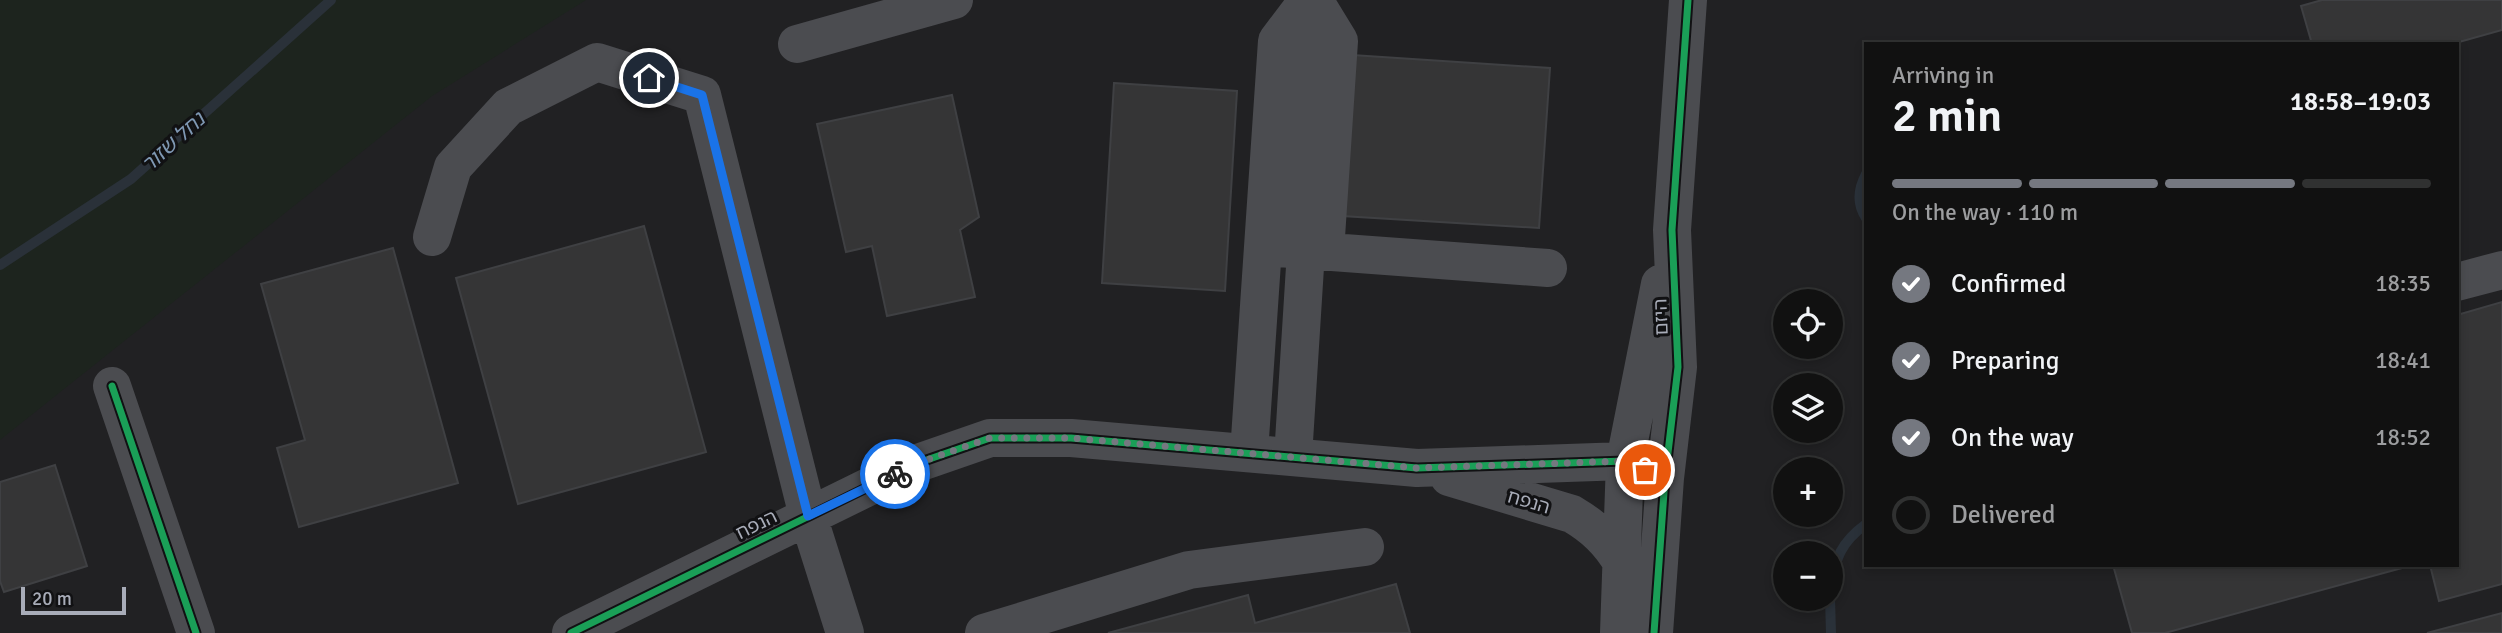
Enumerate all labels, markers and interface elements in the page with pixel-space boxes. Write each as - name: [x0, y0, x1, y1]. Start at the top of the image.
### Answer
- pin: [619, 48, 679, 108]
- icon: home: [630, 59, 668, 97]
- text: Arriving in: [1892, 61, 1994, 90]
- text: 18:58–19:03: [2290, 86, 2431, 118]
- text: 2 min: [1892, 88, 2002, 144]
- water label: נחל שזור: [136, 105, 212, 177]
- text: On the way · 110 m: [1892, 198, 2078, 227]
- icon: check: [1892, 265, 1930, 303]
- text: Confirmed: [1951, 268, 2066, 300]
- text: 18:35: [2375, 269, 2431, 298]
- map controls: [1773, 289, 1843, 611]
- button: locate: [1773, 289, 1843, 359]
- street label: היזם: [1648, 298, 1674, 336]
- icon: check: [1892, 342, 1930, 380]
- text: Preparing: [1951, 345, 2059, 377]
- text: 18:41: [2375, 346, 2431, 375]
- button: layers: [1773, 373, 1843, 443]
- icon: check: [1892, 419, 1930, 457]
- text: On the way: [1951, 422, 2074, 454]
- text: 18:52: [2375, 423, 2431, 452]
- courier: [860, 439, 930, 509]
- pin: [1615, 440, 1675, 500]
- icon: bag: [1626, 451, 1664, 489]
- icon: bike: [876, 455, 914, 493]
- button: +: [1773, 457, 1843, 527]
- street label: הנפח: [1505, 484, 1553, 519]
- text: Delivered: [1951, 499, 2056, 531]
- street label: הנפח: [732, 505, 781, 545]
- button: −: [1773, 541, 1843, 611]
- scale bar: [21, 584, 126, 616]
- text: 20 m: [32, 587, 72, 611]

